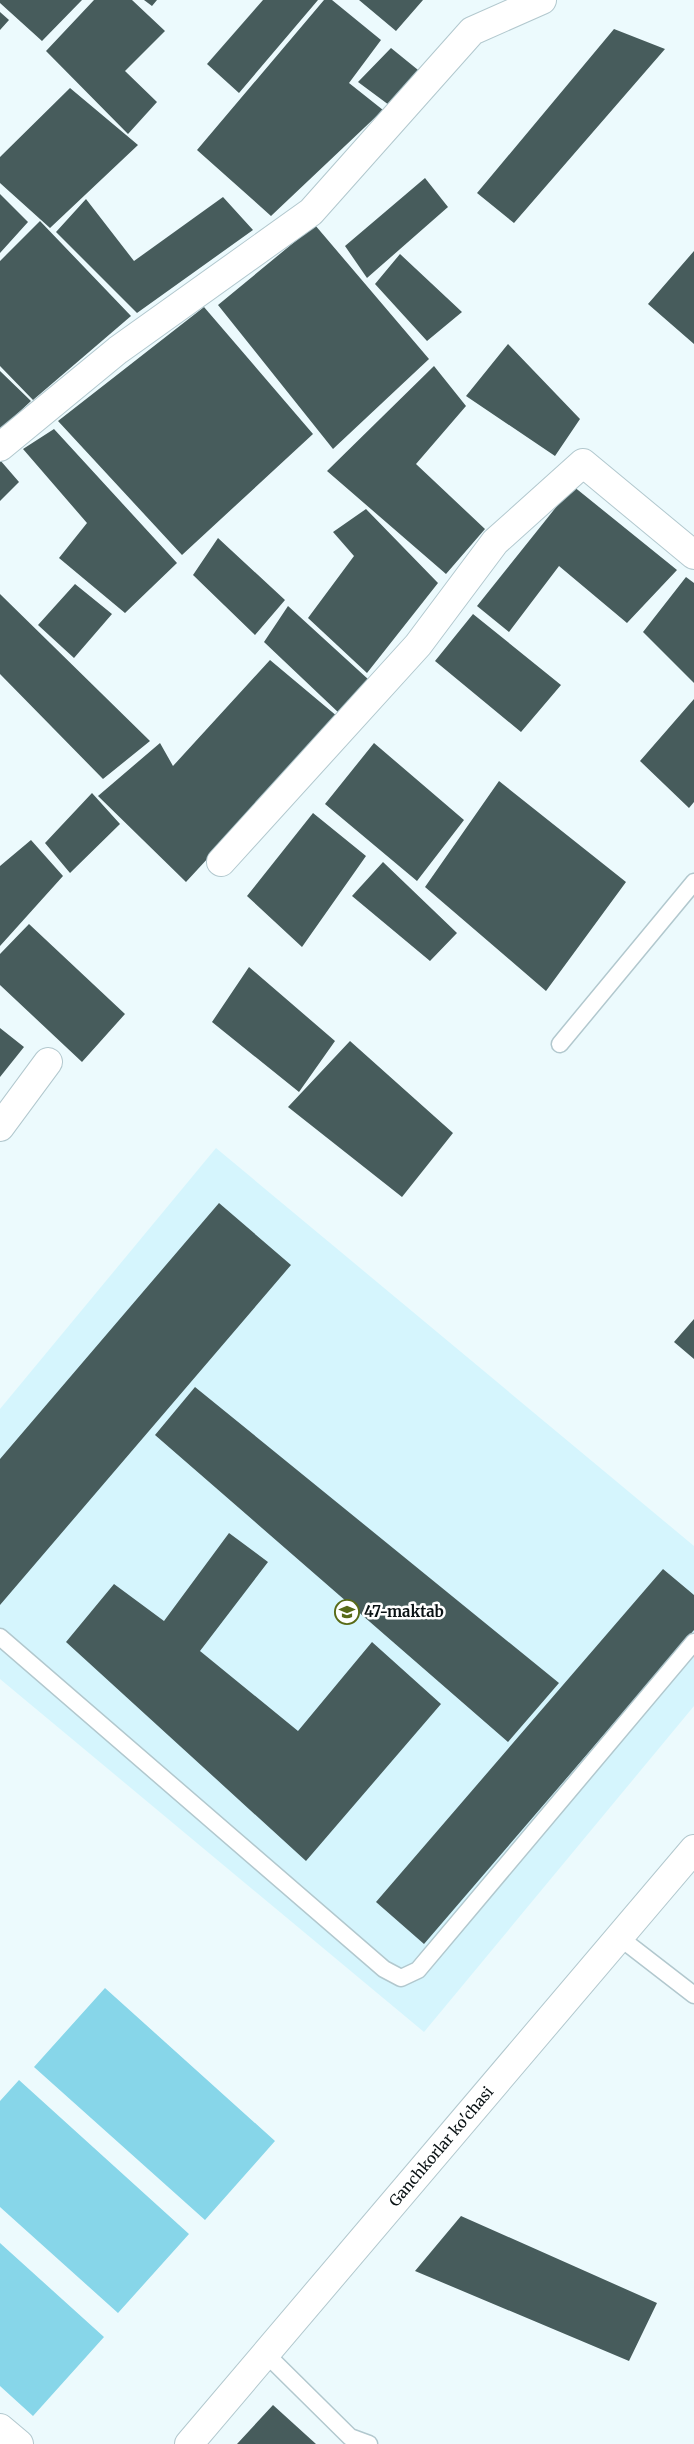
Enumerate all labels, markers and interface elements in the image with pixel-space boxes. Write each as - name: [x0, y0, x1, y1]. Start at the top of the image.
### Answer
- school or university icon: 47-maktab: [334, 1599, 360, 1625]
- place label: 47-maktab: [364, 1602, 444, 1621]
- street label: Ganchkorlar ko'chasi: [385, 2082, 497, 2210]

